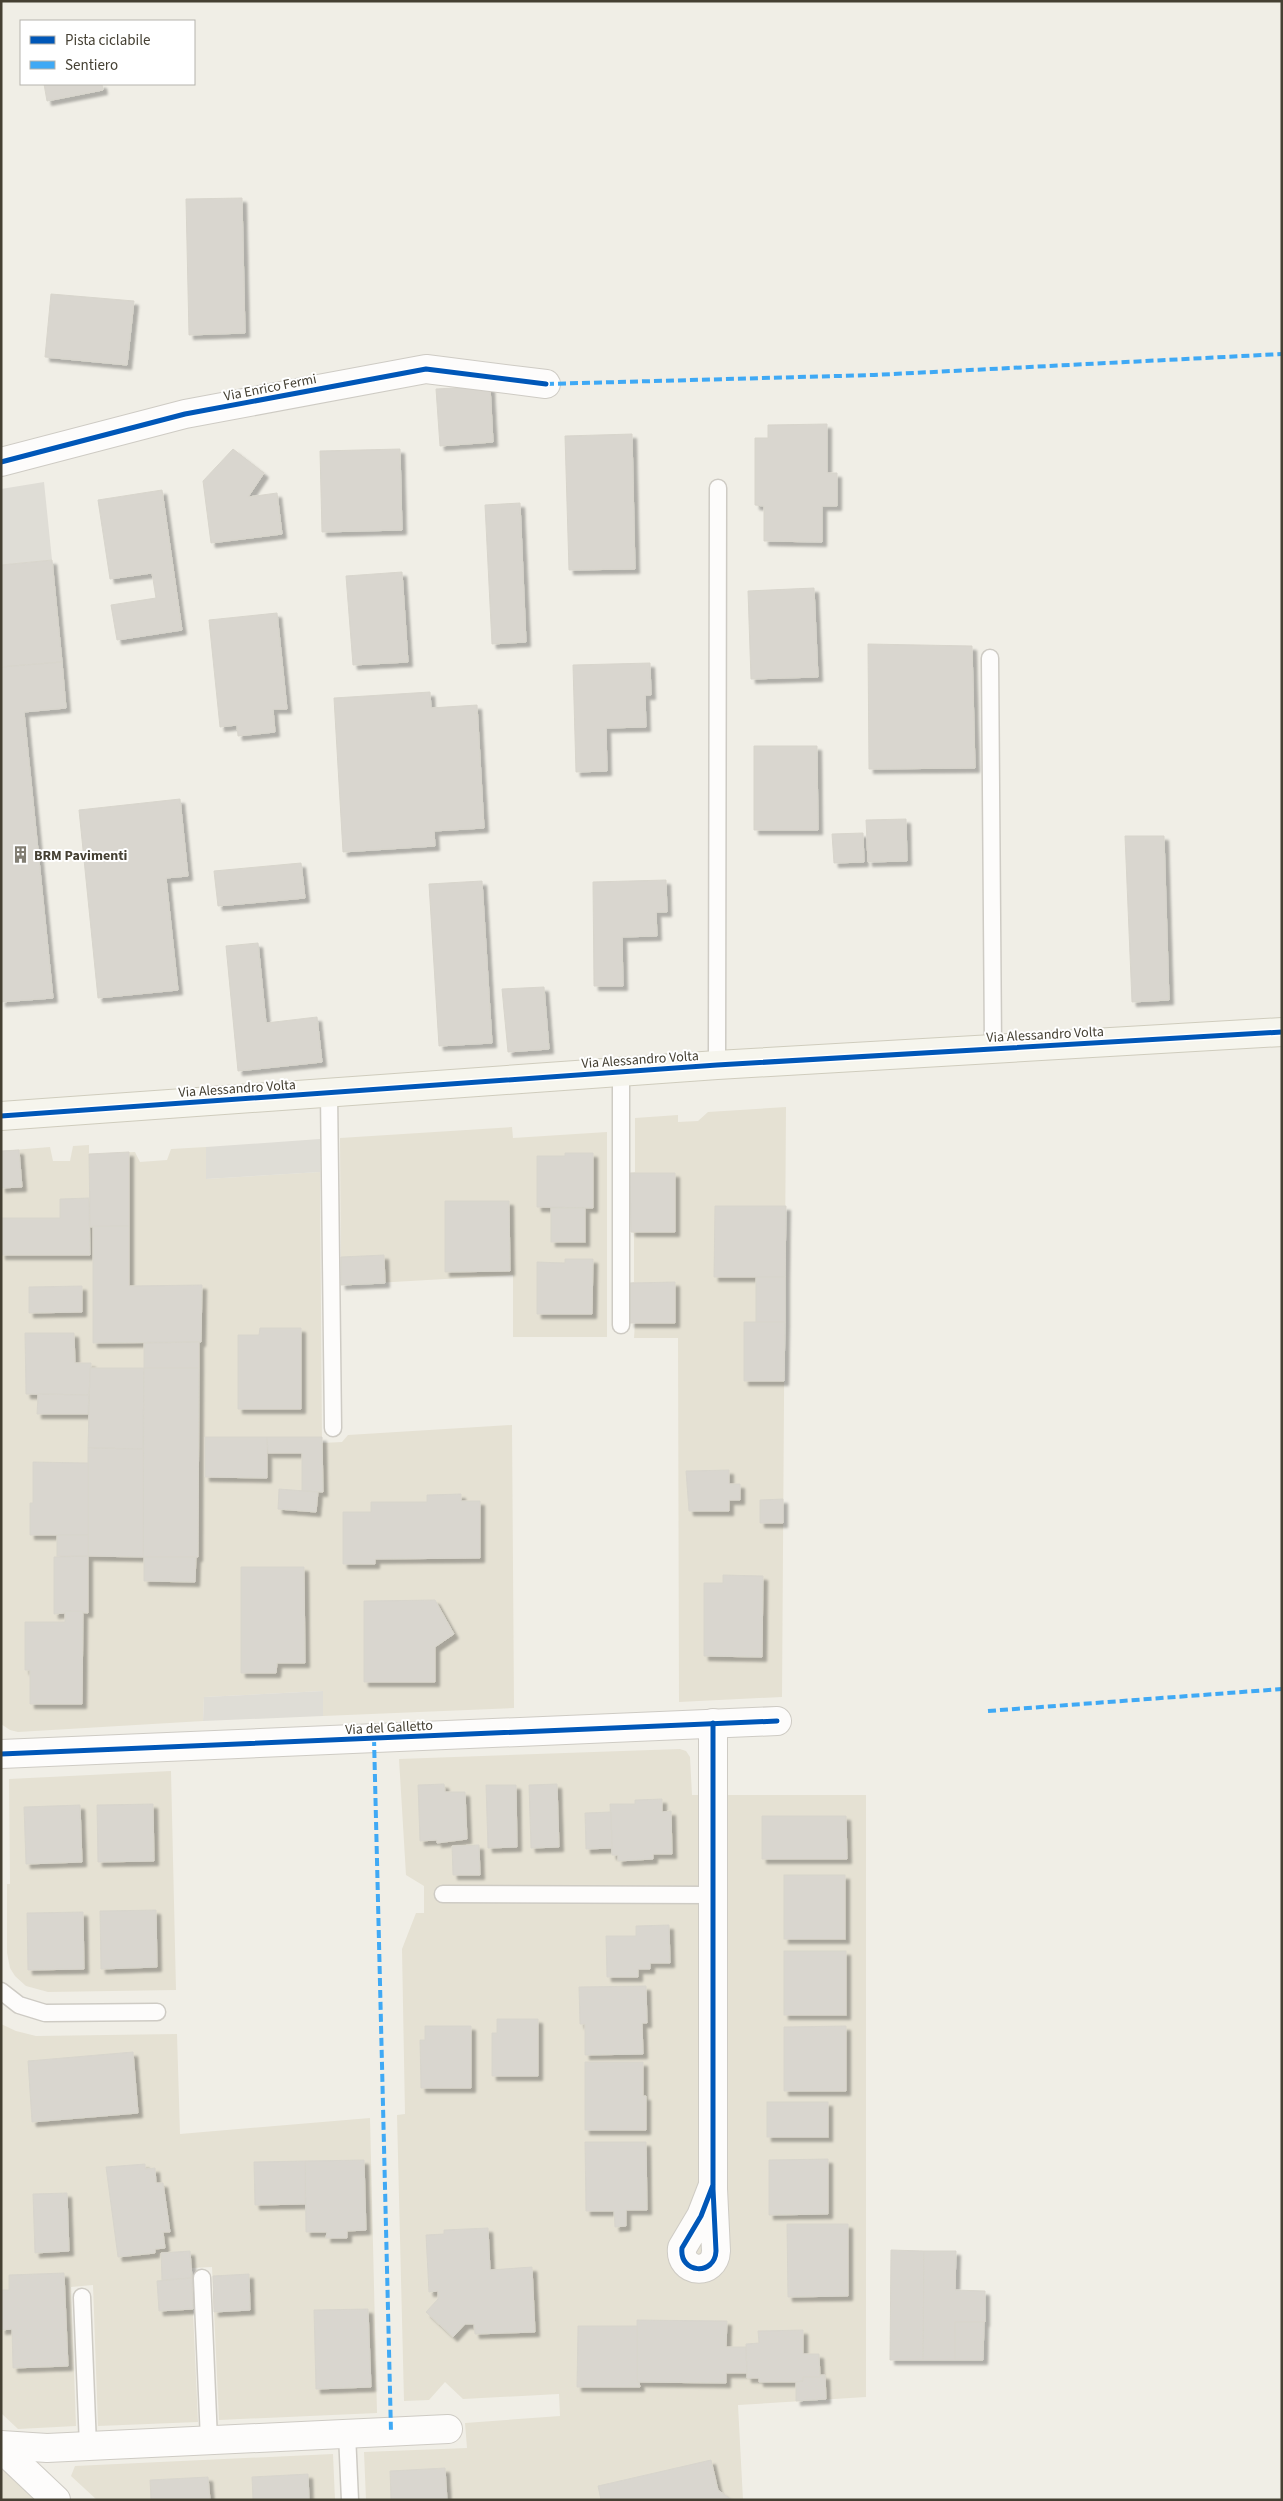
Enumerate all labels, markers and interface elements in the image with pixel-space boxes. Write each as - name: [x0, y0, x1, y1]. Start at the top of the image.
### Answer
- legend: [20, 20, 195, 85]
- text: Pista ciclabile: [65, 30, 150, 51]
- text: Sentiero: [65, 55, 118, 76]
- street label: Via Enrico Fermi: [222, 369, 318, 407]
- building icon: BRM Pavimenti: [10, 845, 30, 865]
- place label: BRM Pavimenti: [34, 846, 128, 866]
- street label: Via Alessandro Volta: [986, 1022, 1104, 1048]
- street label: Via Alessandro Volta: [581, 1046, 699, 1074]
- street label: Via Alessandro Volta: [178, 1075, 296, 1103]
- street label: Via del Galletto: [345, 1716, 433, 1740]

